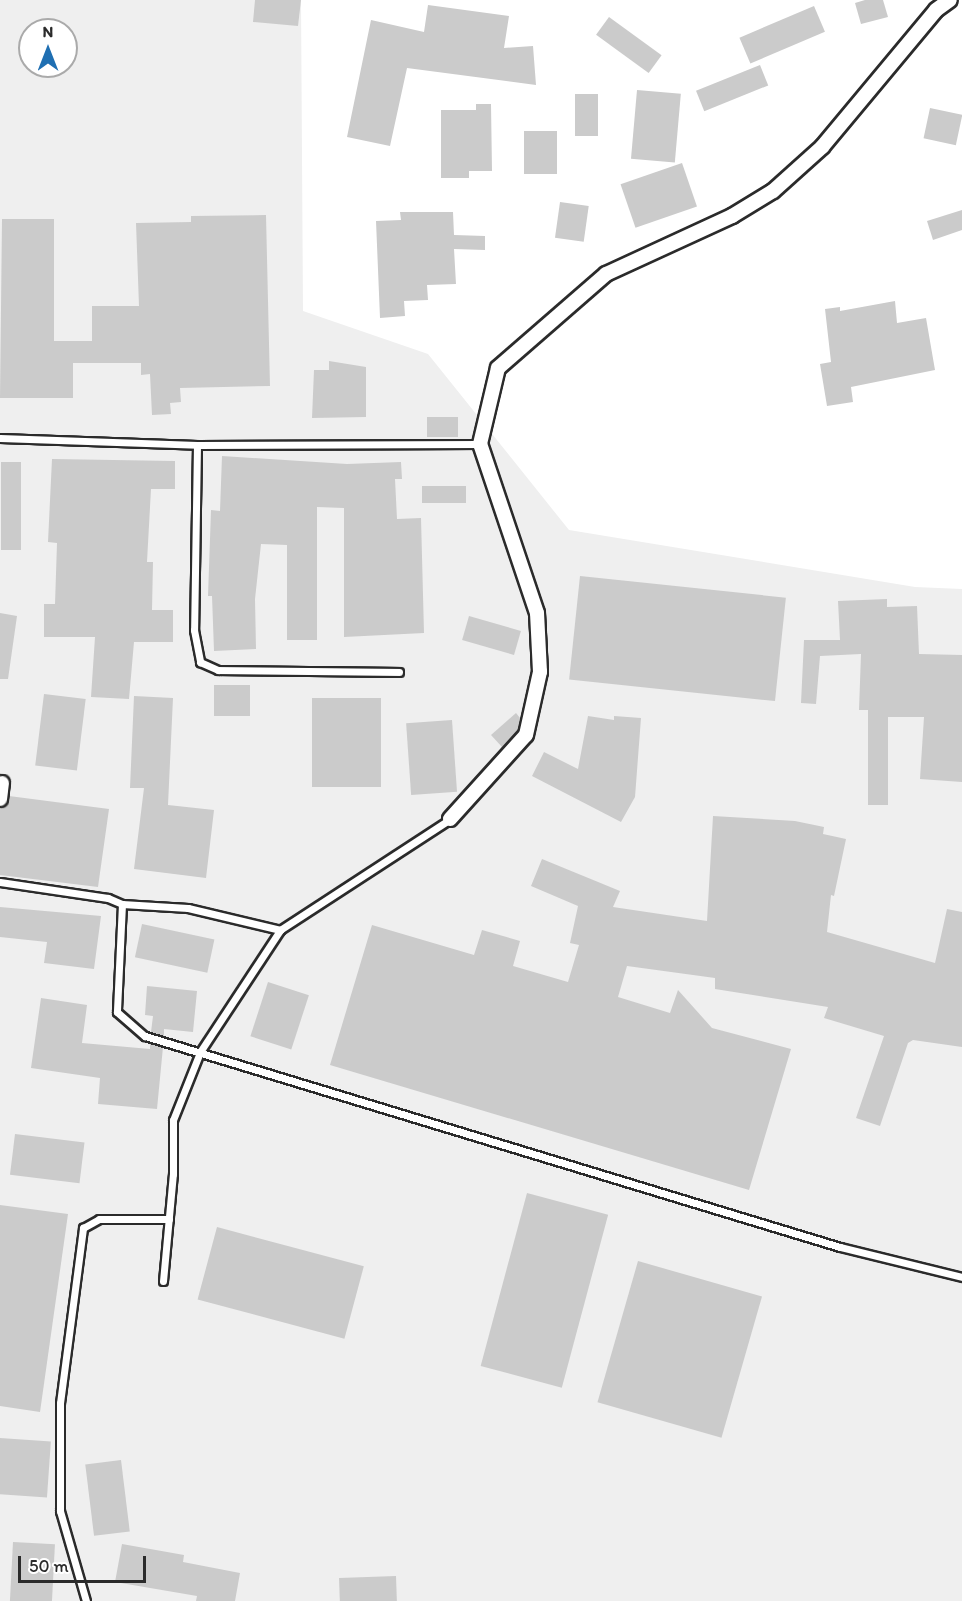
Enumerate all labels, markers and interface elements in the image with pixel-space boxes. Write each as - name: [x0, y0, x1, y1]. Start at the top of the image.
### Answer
- north arrow: [18, 18, 78, 78]
- text: N: [43, 22, 53, 41]
- scale bar: [21, 1544, 148, 1582]
- text: 50 m: [29, 1555, 69, 1577]

